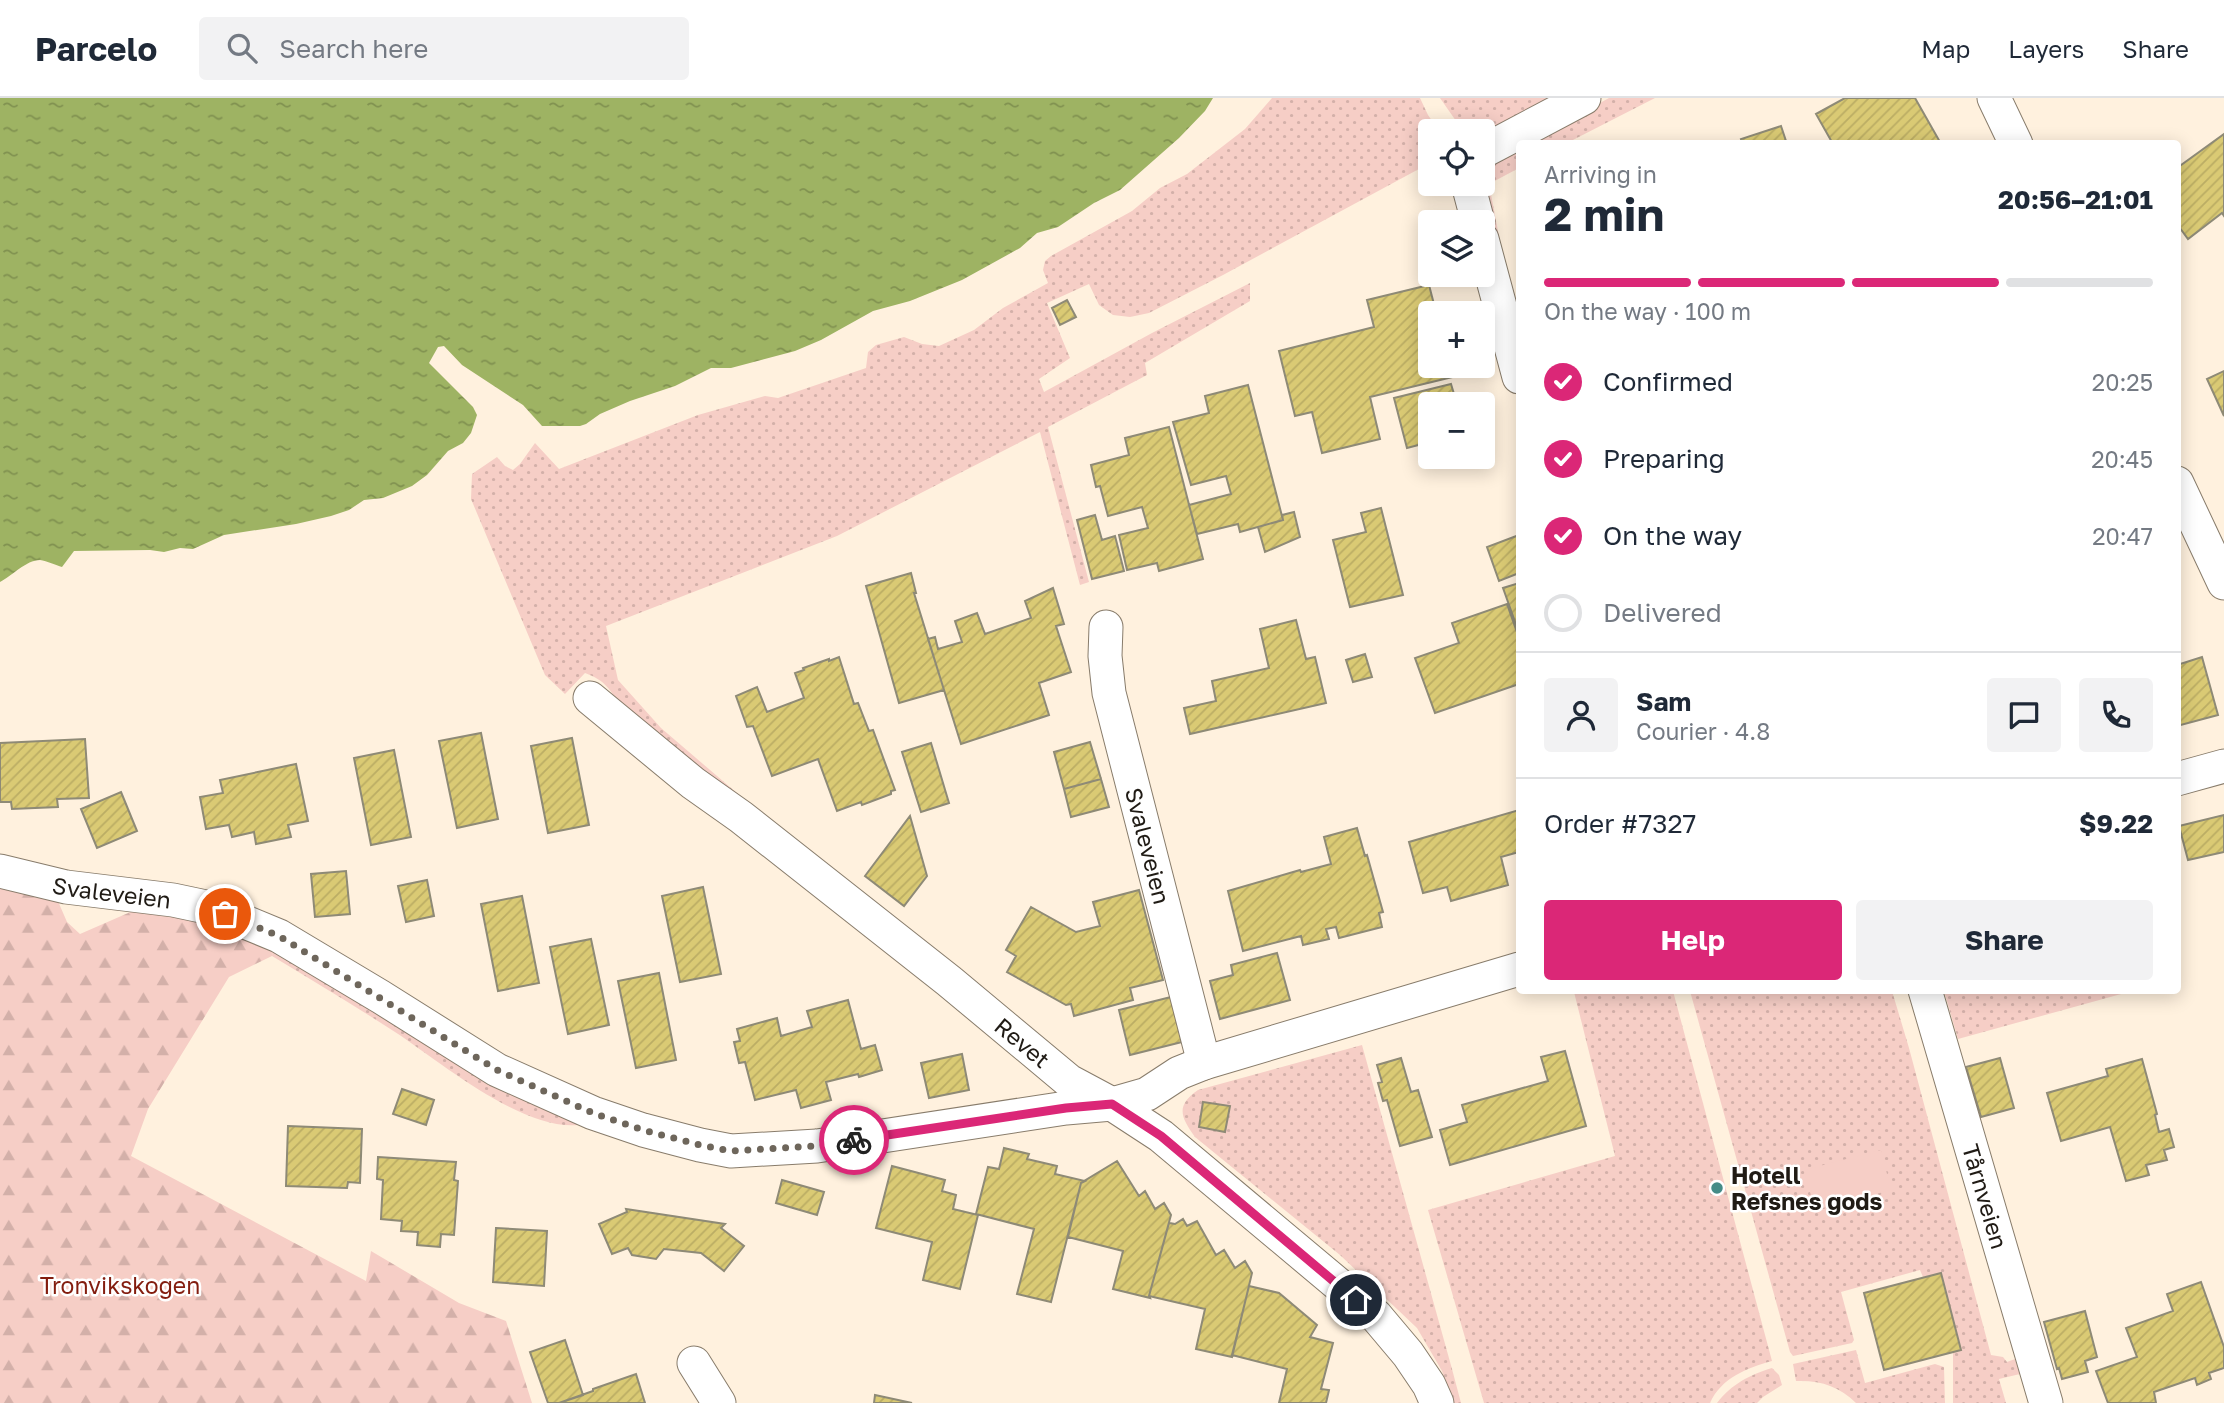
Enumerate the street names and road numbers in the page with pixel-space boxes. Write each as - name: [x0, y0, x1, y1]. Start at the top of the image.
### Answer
- street label: Svaleveien: [1120, 785, 1177, 907]
- street label: Svaleveien: [50, 870, 173, 914]
- street label: Revet: [989, 1011, 1056, 1073]
- street label: Tårnveien: [1957, 1141, 2014, 1252]

